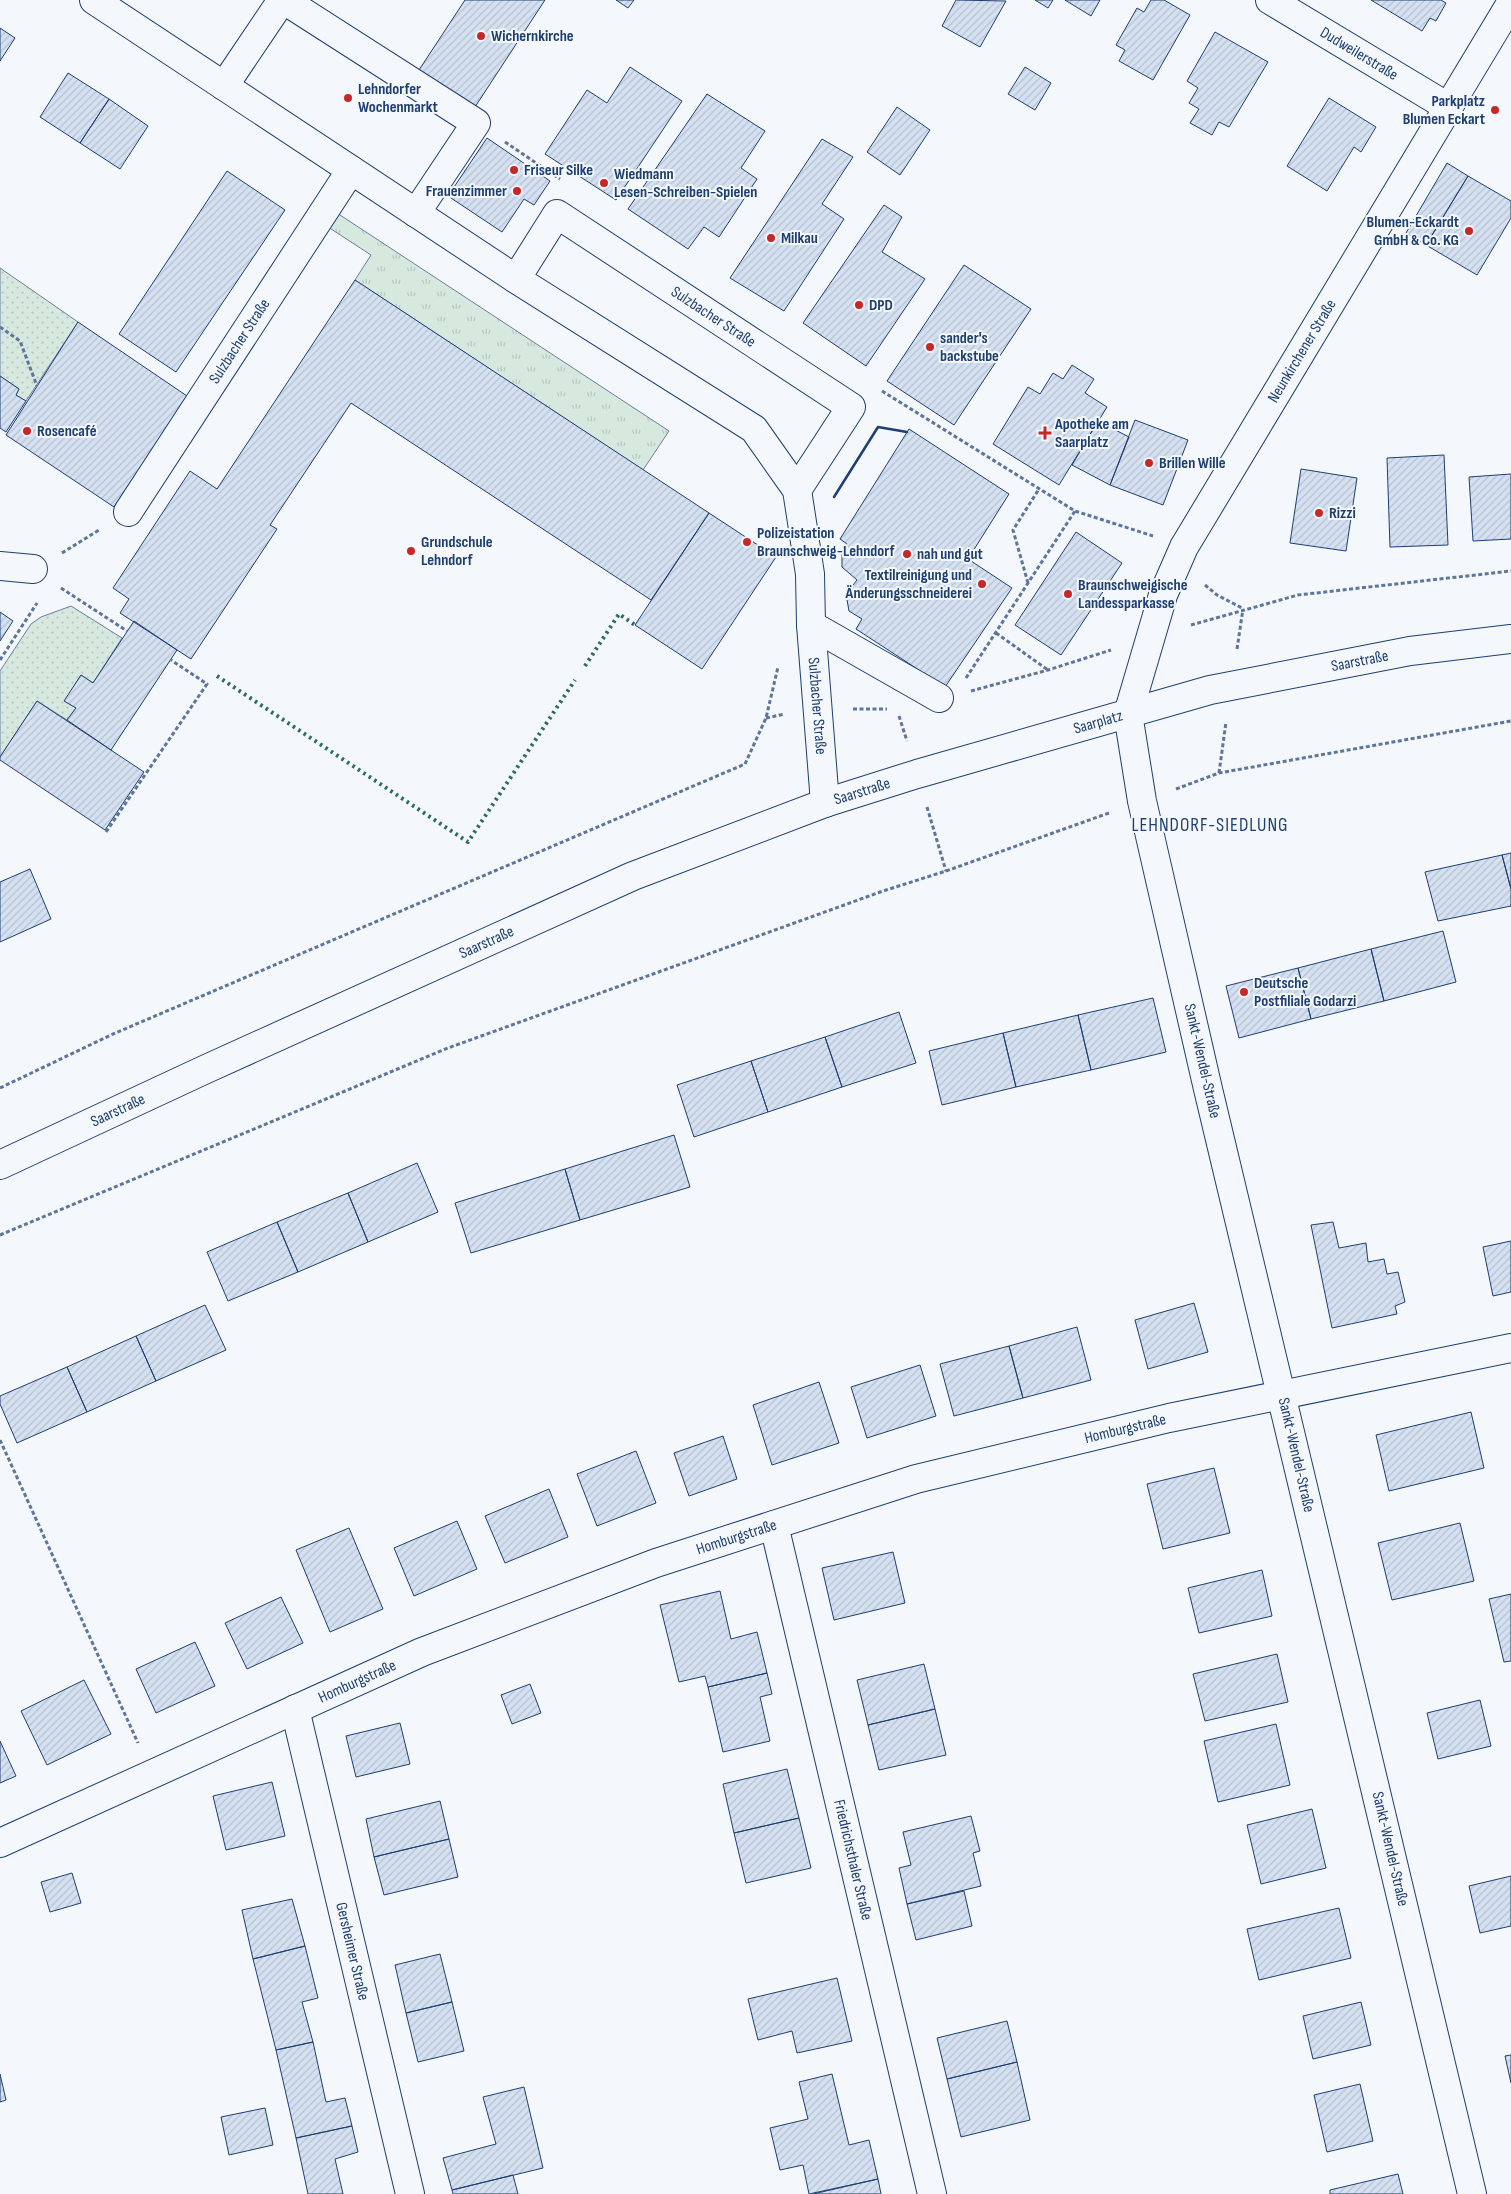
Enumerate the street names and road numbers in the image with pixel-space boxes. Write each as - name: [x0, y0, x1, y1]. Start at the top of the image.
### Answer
- street label: Dudweilerstraße: [1317, 23, 1402, 84]
- street label: Sulzbacher Straße: [668, 282, 759, 351]
- street label: Sulzbacher Straße: [205, 295, 274, 387]
- street label: Neunkirchener Straße: [1264, 296, 1340, 406]
- street label: Saarstraße: [1329, 646, 1390, 676]
- street label: Sulzbacher Straße: [804, 657, 831, 755]
- street label: Saarplatz: [1071, 706, 1125, 738]
- street label: Saarstraße: [831, 774, 892, 809]
- street label: Saarstraße: [456, 922, 517, 963]
- street label: Sankt-Wendel-Straße: [1180, 1002, 1224, 1120]
- street label: Saarstraße: [88, 1089, 148, 1131]
- street label: Sankt-Wendel-Straße: [1274, 1396, 1318, 1514]
- street label: Homburgstraße: [1082, 1410, 1168, 1448]
- street label: Homburgstraße: [694, 1515, 779, 1559]
- street label: Homburgstraße: [315, 1656, 399, 1707]
- street label: Sankt-Wendel-Straße: [1368, 1790, 1412, 1908]
- street label: Friedrichsthaler Straße: [830, 1798, 876, 1922]
- street label: Gersheimer Straße: [332, 1900, 373, 2002]

